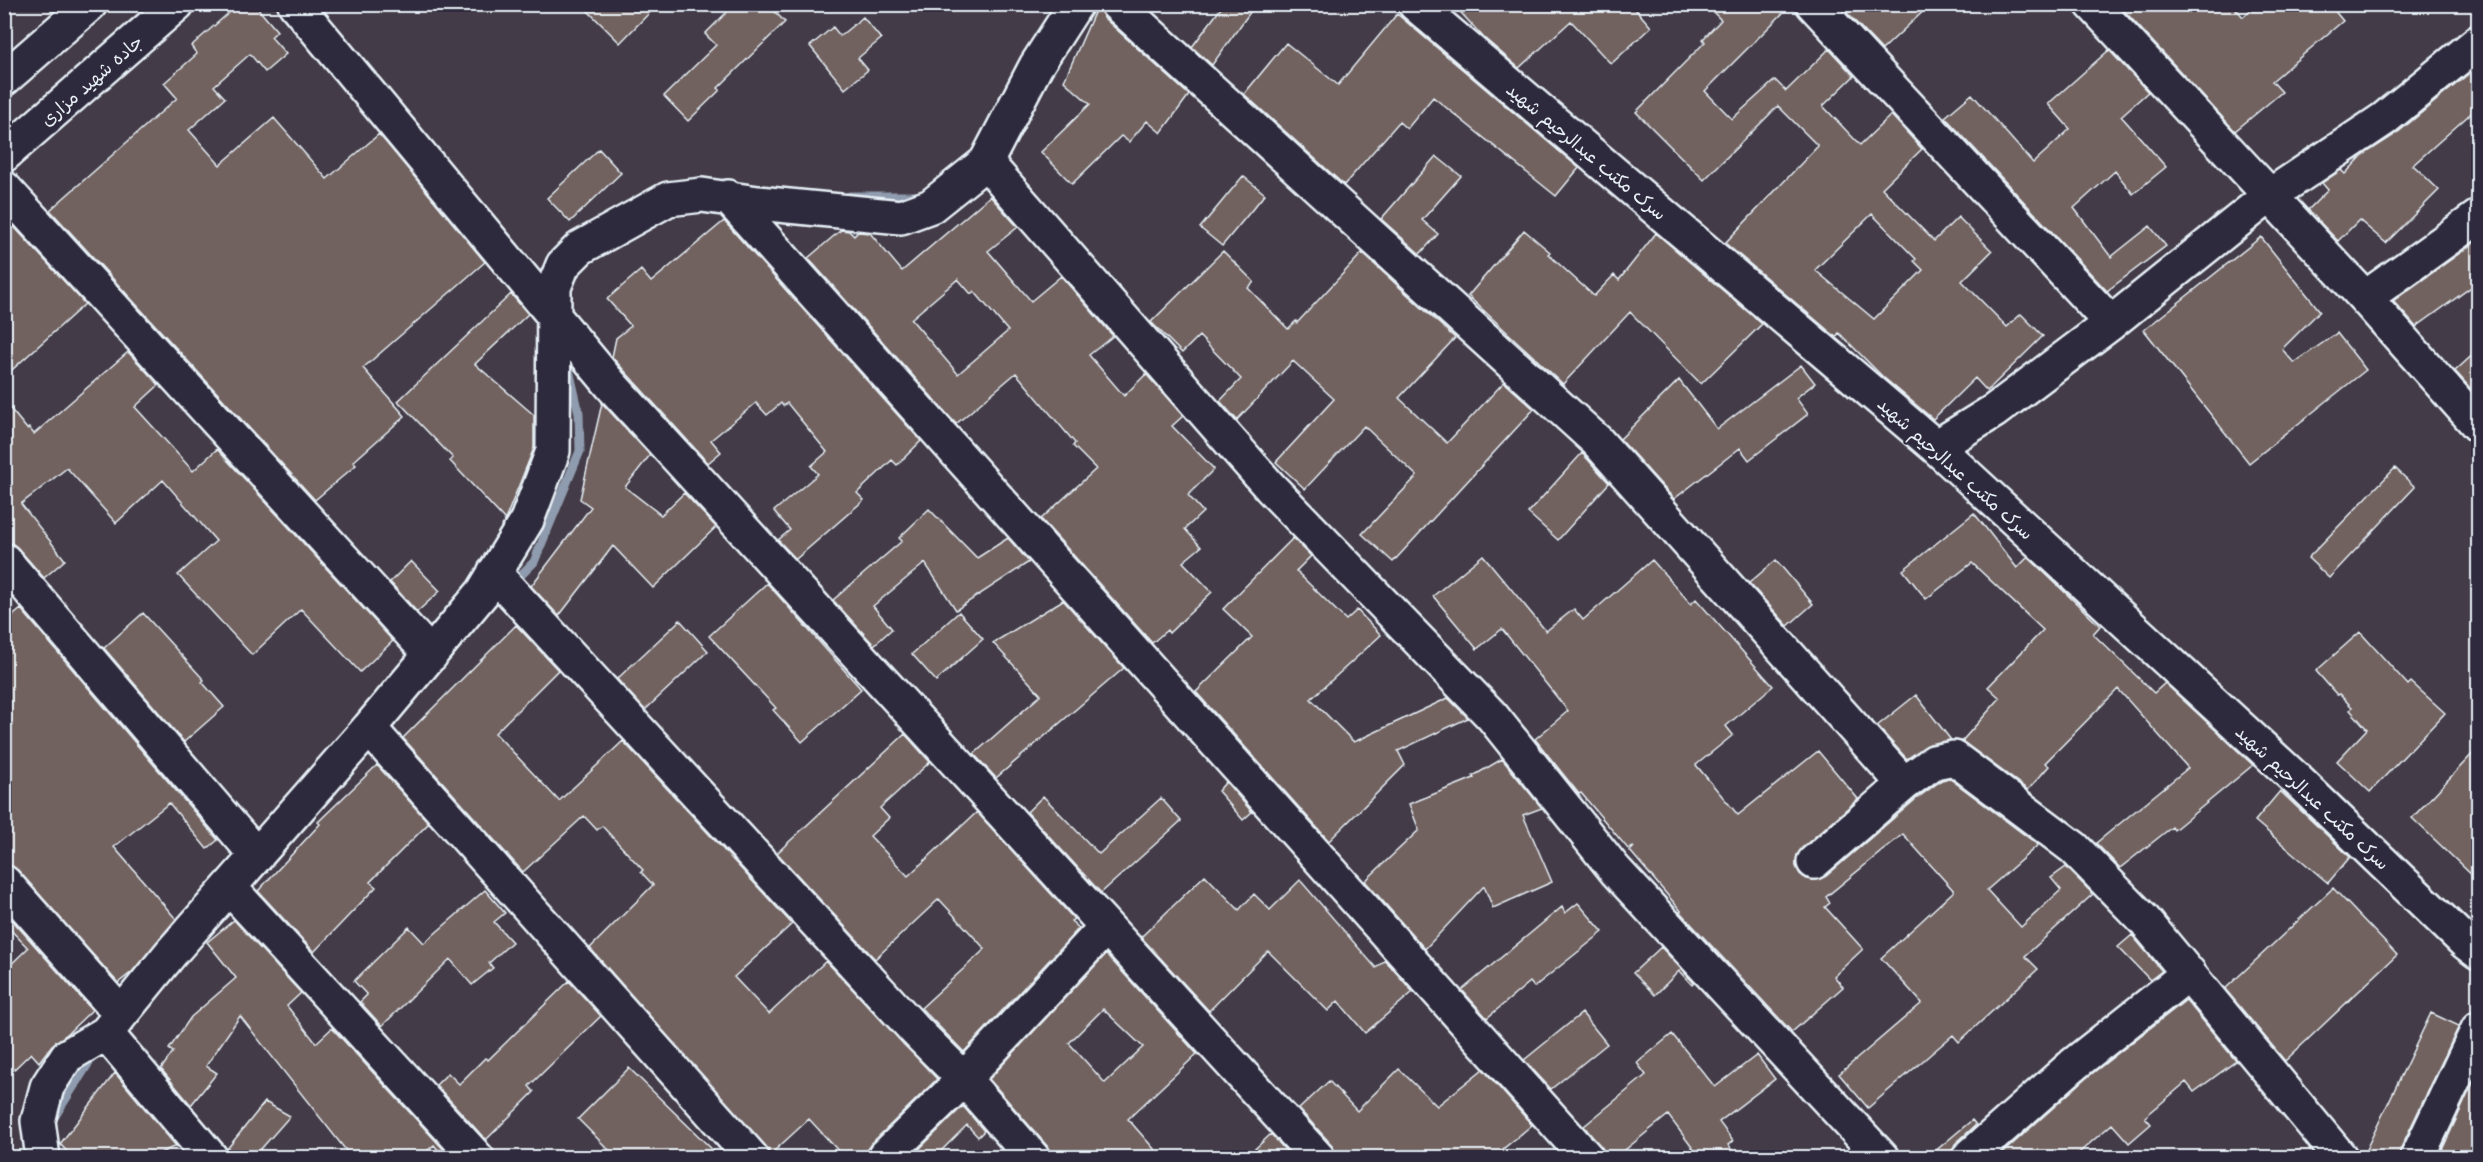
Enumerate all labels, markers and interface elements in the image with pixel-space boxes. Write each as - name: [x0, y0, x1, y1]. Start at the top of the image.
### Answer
- street label: جاده شهید مزاری: [35, 29, 147, 131]
- street label: سرک مکتب عبدالرحیم شهید: [1500, 77, 1672, 227]
- street label: سرک مکتب عبدالرحیم شهید: [1871, 391, 2039, 547]
- street label: سرک مکتب عبدالرحیم شهید: [2229, 719, 2395, 877]

